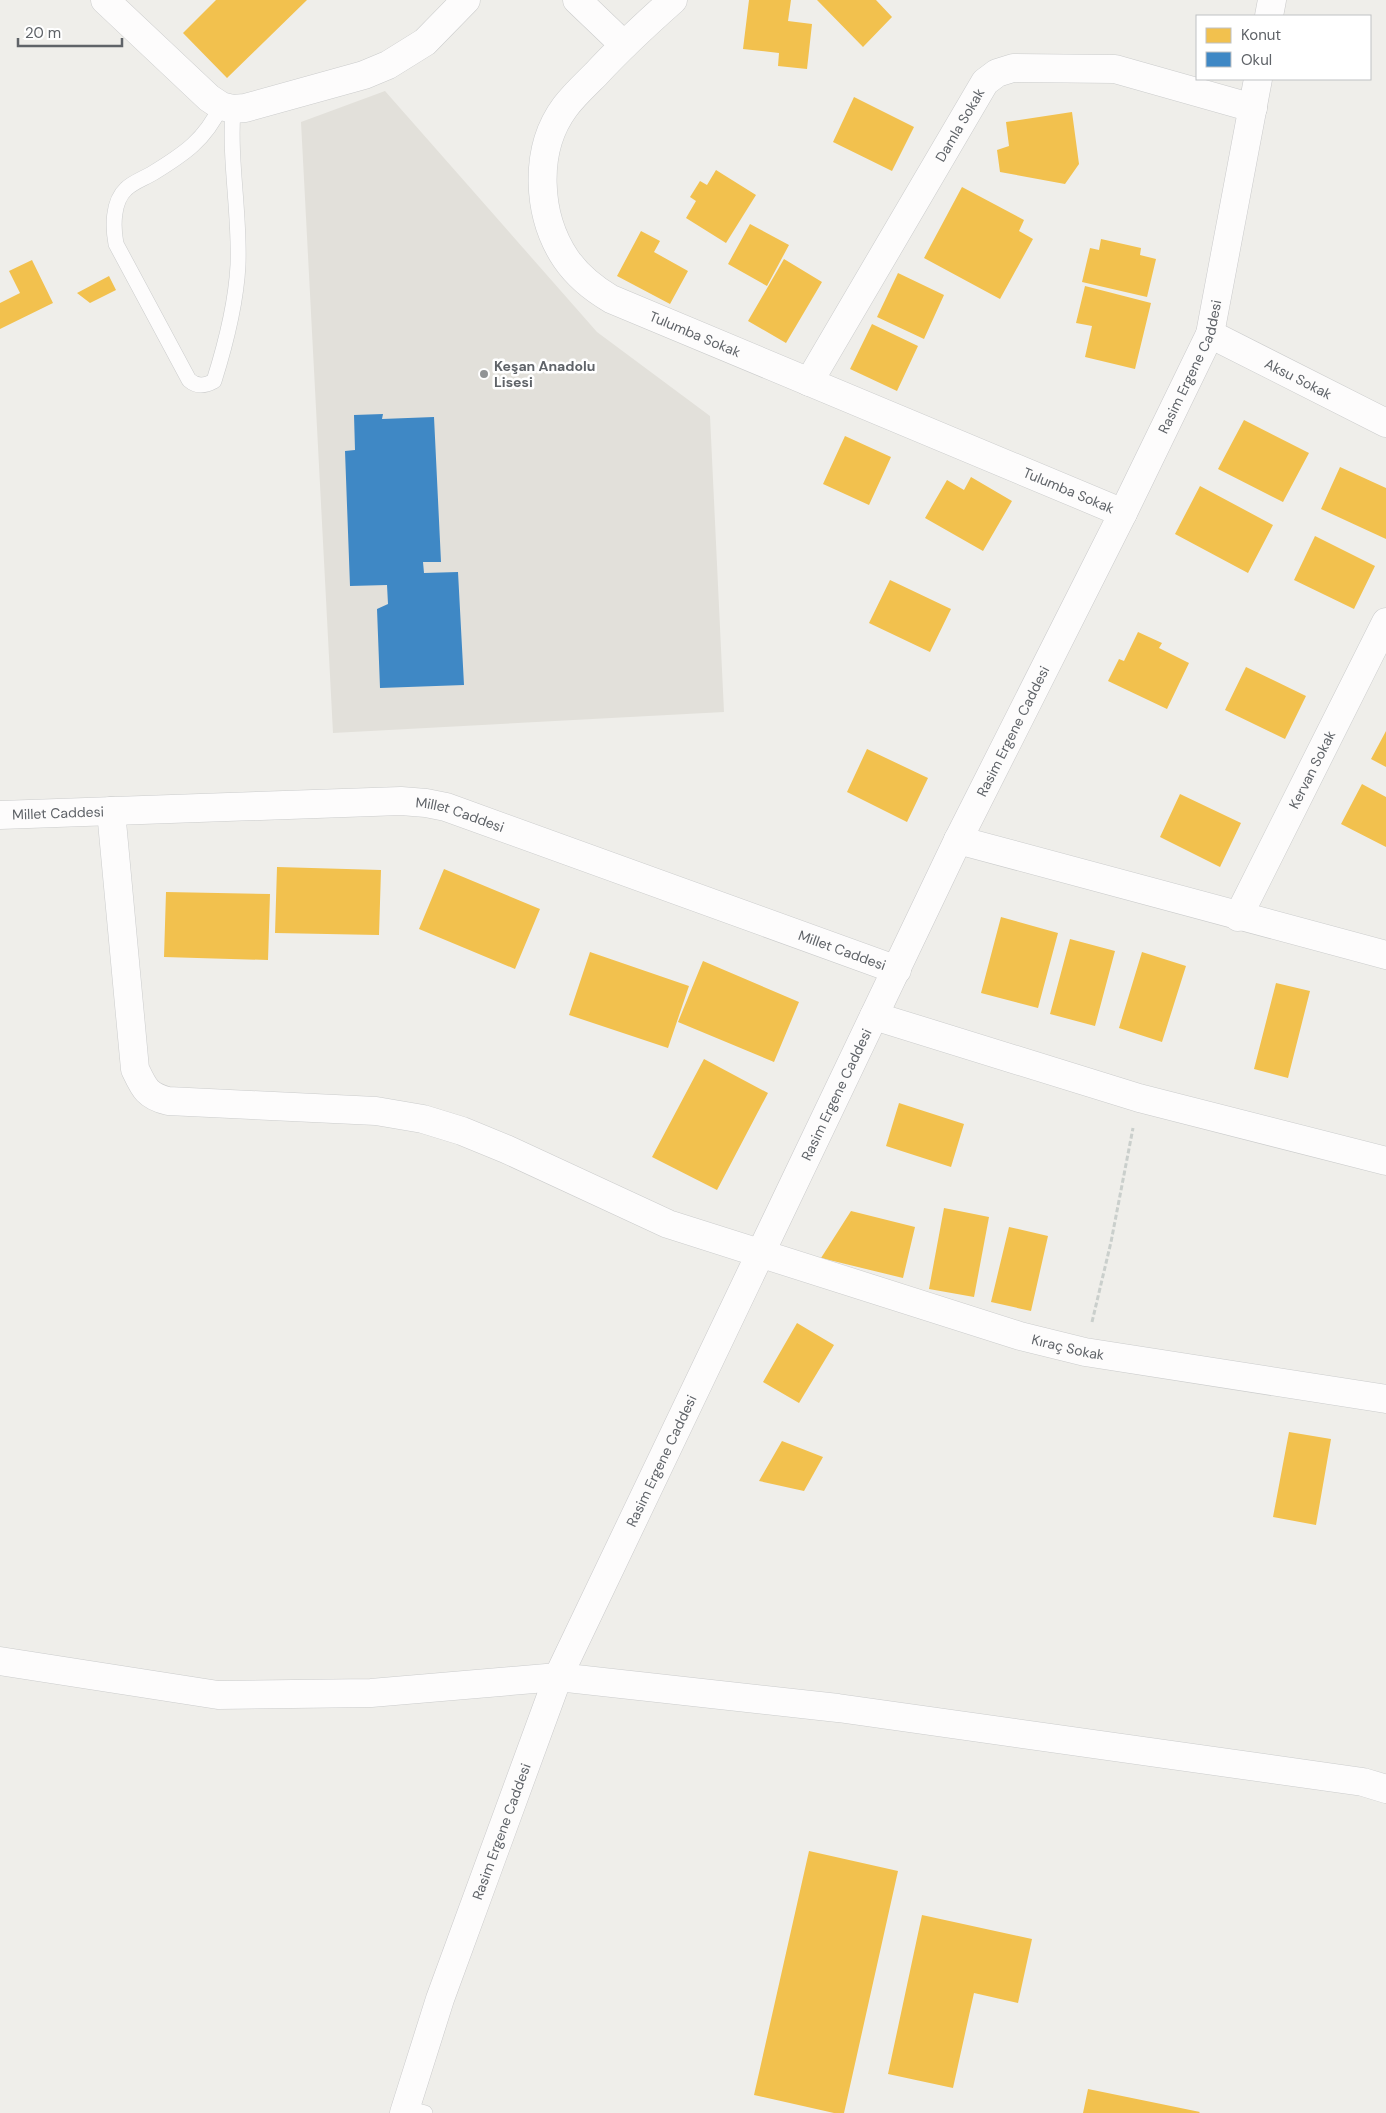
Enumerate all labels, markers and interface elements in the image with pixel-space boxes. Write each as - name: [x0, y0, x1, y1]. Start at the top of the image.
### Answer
- scale bar: [18, 15, 121, 47]
- legend: [1196, 15, 1371, 80]
- text: 20 m: [25, 23, 61, 43]
- text: Konut: [1241, 25, 1281, 45]
- text: Okul: [1241, 50, 1272, 70]
- street label: Damla Sokak: [931, 85, 988, 165]
- street label: Rasim Ergene Caddesi: [1154, 298, 1225, 436]
- street label: Tulumba Sokak: [647, 307, 743, 361]
- street label: Aksu Sokak: [1262, 354, 1335, 403]
- place label: Keşan Anadolu Lisesi: [494, 357, 595, 391]
- marker: Keşan Anadolu Lisesi: [478, 368, 490, 380]
- street label: Tulumba Sokak: [1020, 463, 1117, 517]
- street label: Rasim Ergene Caddesi: [972, 663, 1053, 800]
- street label: Kervan Sokak: [1285, 727, 1339, 812]
- street label: Millet Caddesi: [415, 793, 507, 836]
- street label: Millet Caddesi: [12, 802, 104, 824]
- street label: Millet Caddesi: [796, 926, 888, 974]
- street label: Rasim Ergene Caddesi: [797, 1026, 876, 1163]
- street label: Kıraç Sokak: [1030, 1330, 1105, 1364]
- street label: Rasim Ergene Caddesi: [622, 1392, 700, 1530]
- street label: Rasim Ergene Caddesi: [468, 1761, 535, 1902]

